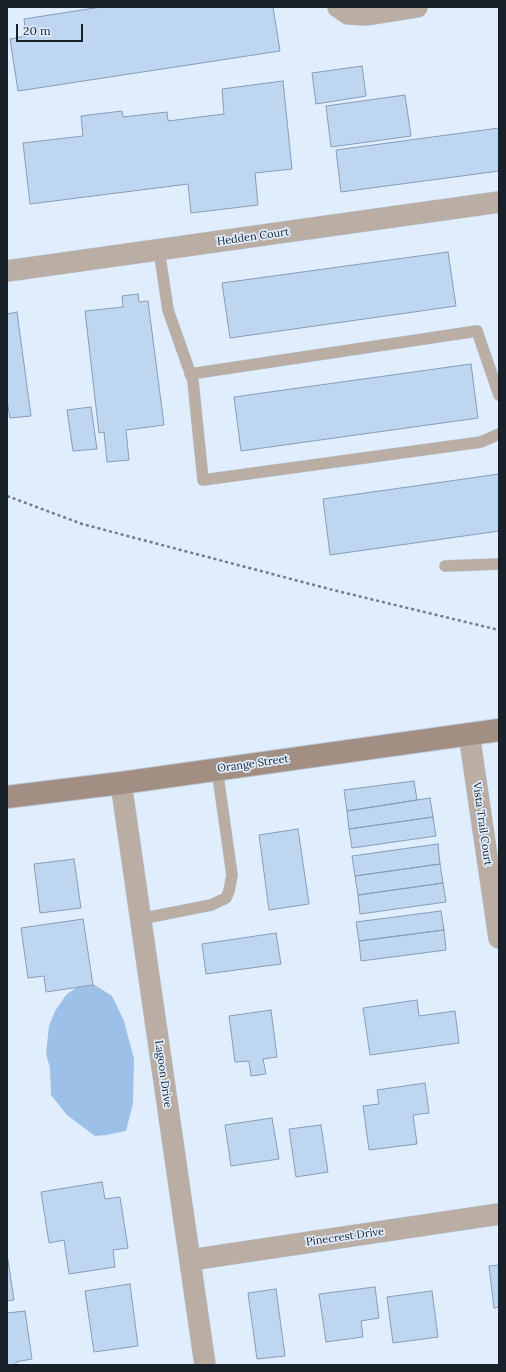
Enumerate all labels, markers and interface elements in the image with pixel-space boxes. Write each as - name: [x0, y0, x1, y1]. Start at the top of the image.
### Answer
- scale bar: [18, 16, 85, 42]
- text: 20 m: [23, 23, 51, 38]
- street label: Hedden Court: [216, 225, 290, 249]
- street label: Orange Street: [217, 752, 289, 776]
- street label: Vista Trail Court: [470, 781, 494, 867]
- street label: Lagoon Drive: [152, 1039, 174, 1109]
- street label: Pinecrest Drive: [305, 1225, 385, 1249]

